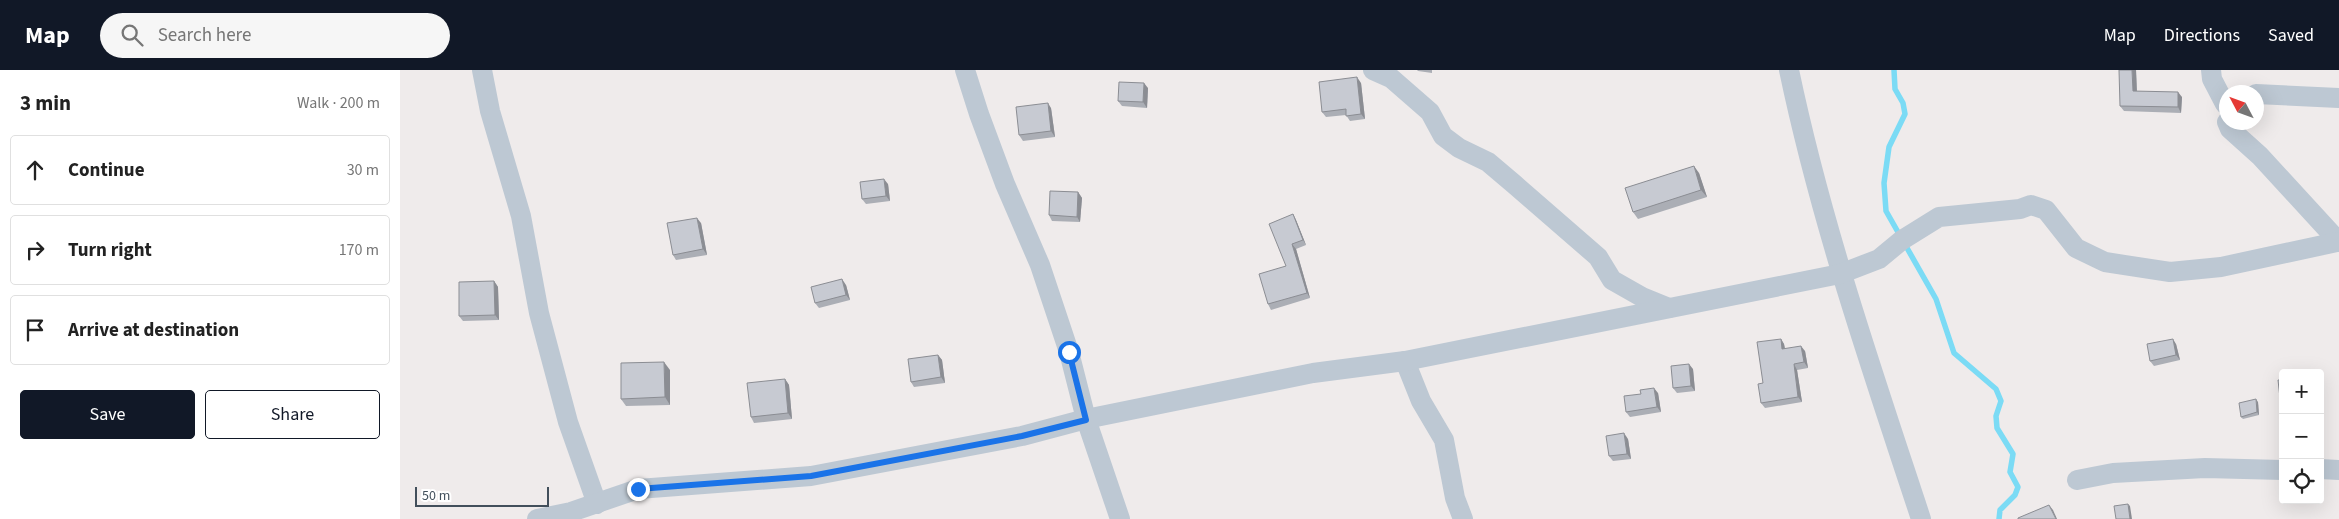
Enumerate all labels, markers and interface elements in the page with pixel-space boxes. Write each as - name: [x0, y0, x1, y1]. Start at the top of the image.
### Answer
- search box: [100, 13, 450, 58]
- text: Map: [25, 18, 70, 53]
- icon: search: [118, 21, 146, 49]
- text: Search here: [158, 22, 251, 49]
- text: Map: [2104, 23, 2136, 48]
- text: Directions: [2164, 23, 2240, 48]
- text: Saved: [2268, 23, 2314, 48]
- north arrow: [2219, 85, 2264, 130]
- text: 3 min: [20, 88, 71, 118]
- text: Walk · 200 m: [297, 92, 380, 114]
- icon: ahead: [21, 156, 49, 184]
- text: Continue: [68, 157, 145, 184]
- text: 30 m: [347, 159, 379, 181]
- icon: right: [21, 236, 49, 264]
- text: Turn right: [68, 237, 152, 264]
- text: 170 m: [339, 239, 379, 261]
- icon: arrive: [21, 316, 49, 344]
- text: Arrive at destination: [68, 317, 239, 344]
- route start: [1058, 341, 1081, 364]
- map controls: [2279, 369, 2324, 504]
- button: +: [2279, 369, 2324, 414]
- button: Save: [20, 390, 195, 439]
- button: Share: [205, 390, 380, 439]
- button: −: [2279, 414, 2324, 459]
- button: locate: [2279, 459, 2324, 504]
- route end: [627, 478, 650, 501]
- scale bar: [415, 484, 549, 507]
- text: 50 m: [422, 486, 450, 506]

